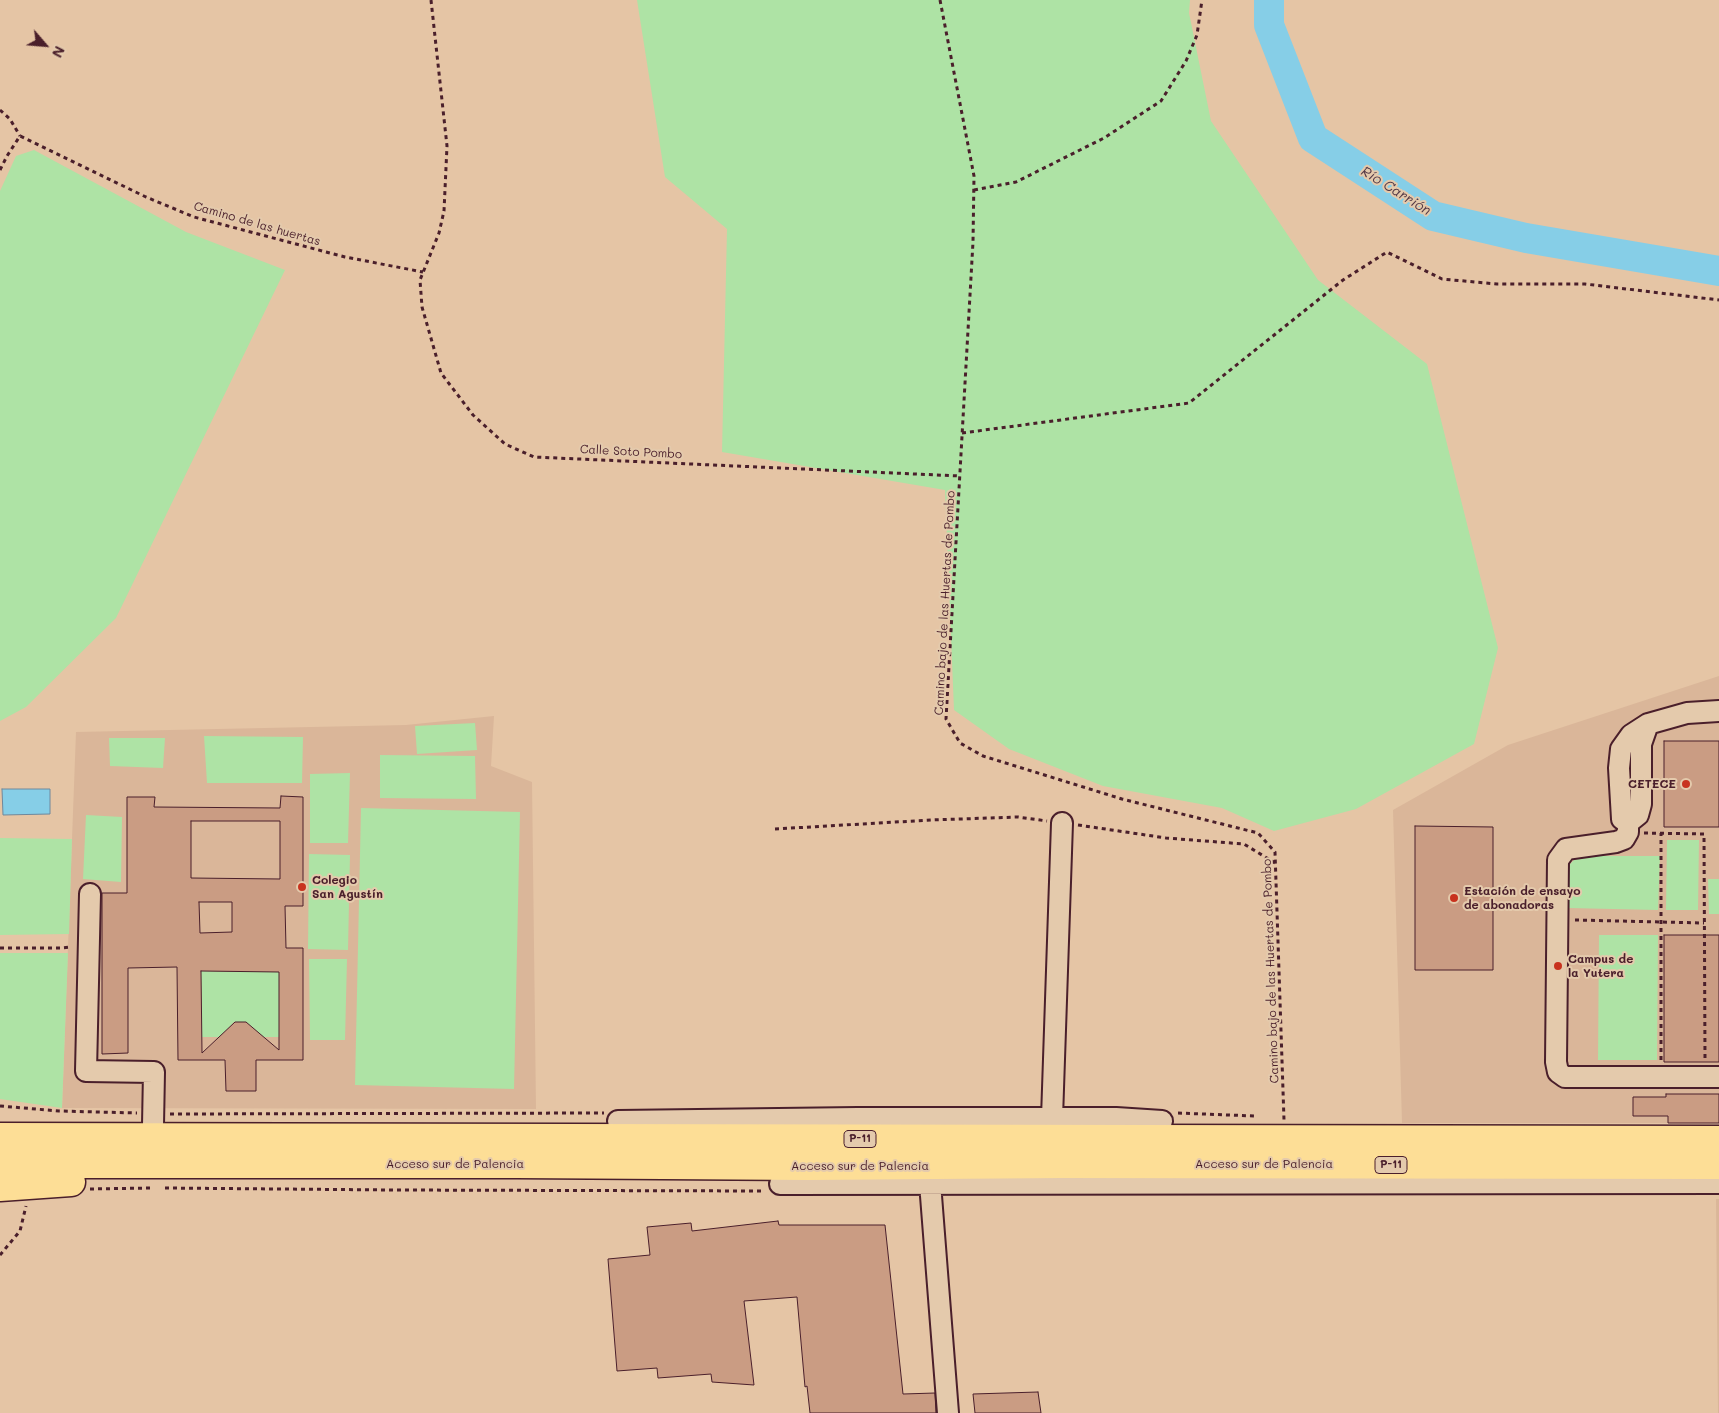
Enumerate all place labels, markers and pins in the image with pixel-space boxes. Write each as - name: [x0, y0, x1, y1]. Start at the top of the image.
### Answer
- place label: CETECE: [1628, 777, 1676, 791]
- marker: CETECE: [1680, 778, 1692, 790]
- place label: Colegio San Agustín: [312, 873, 383, 901]
- marker: Colegio San Agustín: [296, 881, 308, 893]
- place label: Estación de ensayo de abonadoras: [1464, 884, 1580, 912]
- marker: Estación de ensayo de abonadoras: [1448, 892, 1460, 904]
- place label: Campus de la Yutera: [1568, 952, 1633, 980]
- marker: Campus de la Yutera: [1552, 960, 1564, 972]

